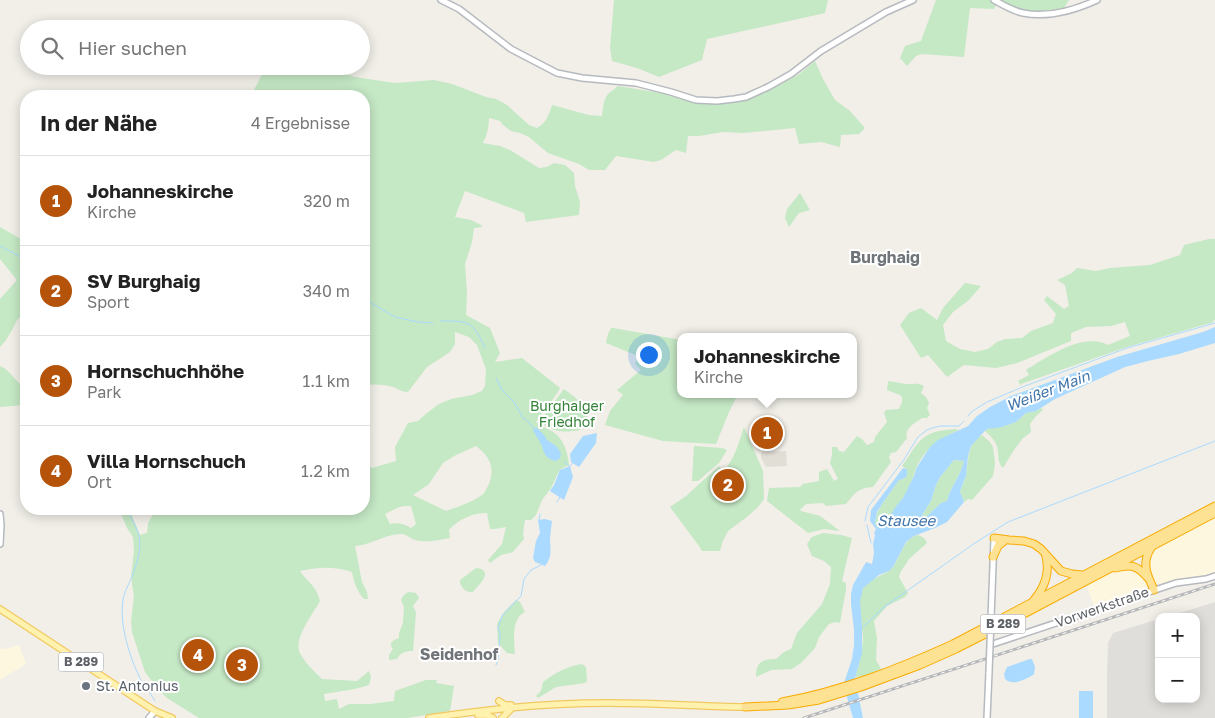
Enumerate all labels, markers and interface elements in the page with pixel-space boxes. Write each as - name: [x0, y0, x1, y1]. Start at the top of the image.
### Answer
- search box: [20, 20, 370, 75]
- icon: search: [38, 34, 66, 62]
- text: Hier suchen: [78, 36, 187, 59]
- text: In der Nähe: [40, 110, 157, 136]
- text: 4 Ergebnisse: [251, 113, 350, 133]
- text: Johanneskirche: [87, 179, 234, 202]
- text: 1: [52, 191, 60, 211]
- text: 320 m: [303, 191, 350, 211]
- text: Kirche: [87, 202, 136, 222]
- district label: Burghaig: [850, 247, 920, 267]
- text: SV Burghaig: [87, 269, 201, 292]
- text: 2: [51, 281, 61, 301]
- text: 340 m: [303, 281, 350, 301]
- text: Sport: [87, 292, 130, 312]
- popup: [677, 333, 857, 398]
- your location: [636, 342, 662, 368]
- text: Johanneskirche: [694, 344, 840, 367]
- text: Hornschuchhöhe: [87, 359, 244, 382]
- water label: Weißer Main: [1003, 366, 1093, 414]
- text: Kirche: [694, 367, 743, 387]
- text: 3: [51, 371, 61, 391]
- text: 1.1 km: [302, 371, 350, 391]
- text: Park: [87, 382, 122, 402]
- park label: Burghaiger Friedhof: [530, 397, 605, 430]
- pin: 1: [751, 414, 783, 452]
- text: Villa Hornschuch: [87, 449, 246, 472]
- text: 4: [51, 461, 61, 481]
- text: 1.2 km: [301, 461, 350, 481]
- pin: 2: [712, 466, 744, 504]
- text: Ort: [87, 472, 112, 492]
- water label: Stausee: [877, 511, 936, 529]
- street label: Vorwerkstraße: [1053, 583, 1151, 630]
- map controls: [1155, 613, 1200, 703]
- button: +: [1155, 613, 1200, 658]
- road number: B 289: [980, 614, 1026, 634]
- pin: 4: [182, 636, 214, 674]
- district label: Seidenhof: [420, 644, 498, 664]
- pin: 3: [226, 646, 258, 684]
- road number: B 289: [58, 652, 104, 672]
- button: −: [1155, 658, 1200, 703]
- place label: St. Antonius: [96, 677, 179, 694]
- marker: St. Antonius: [80, 680, 92, 692]

